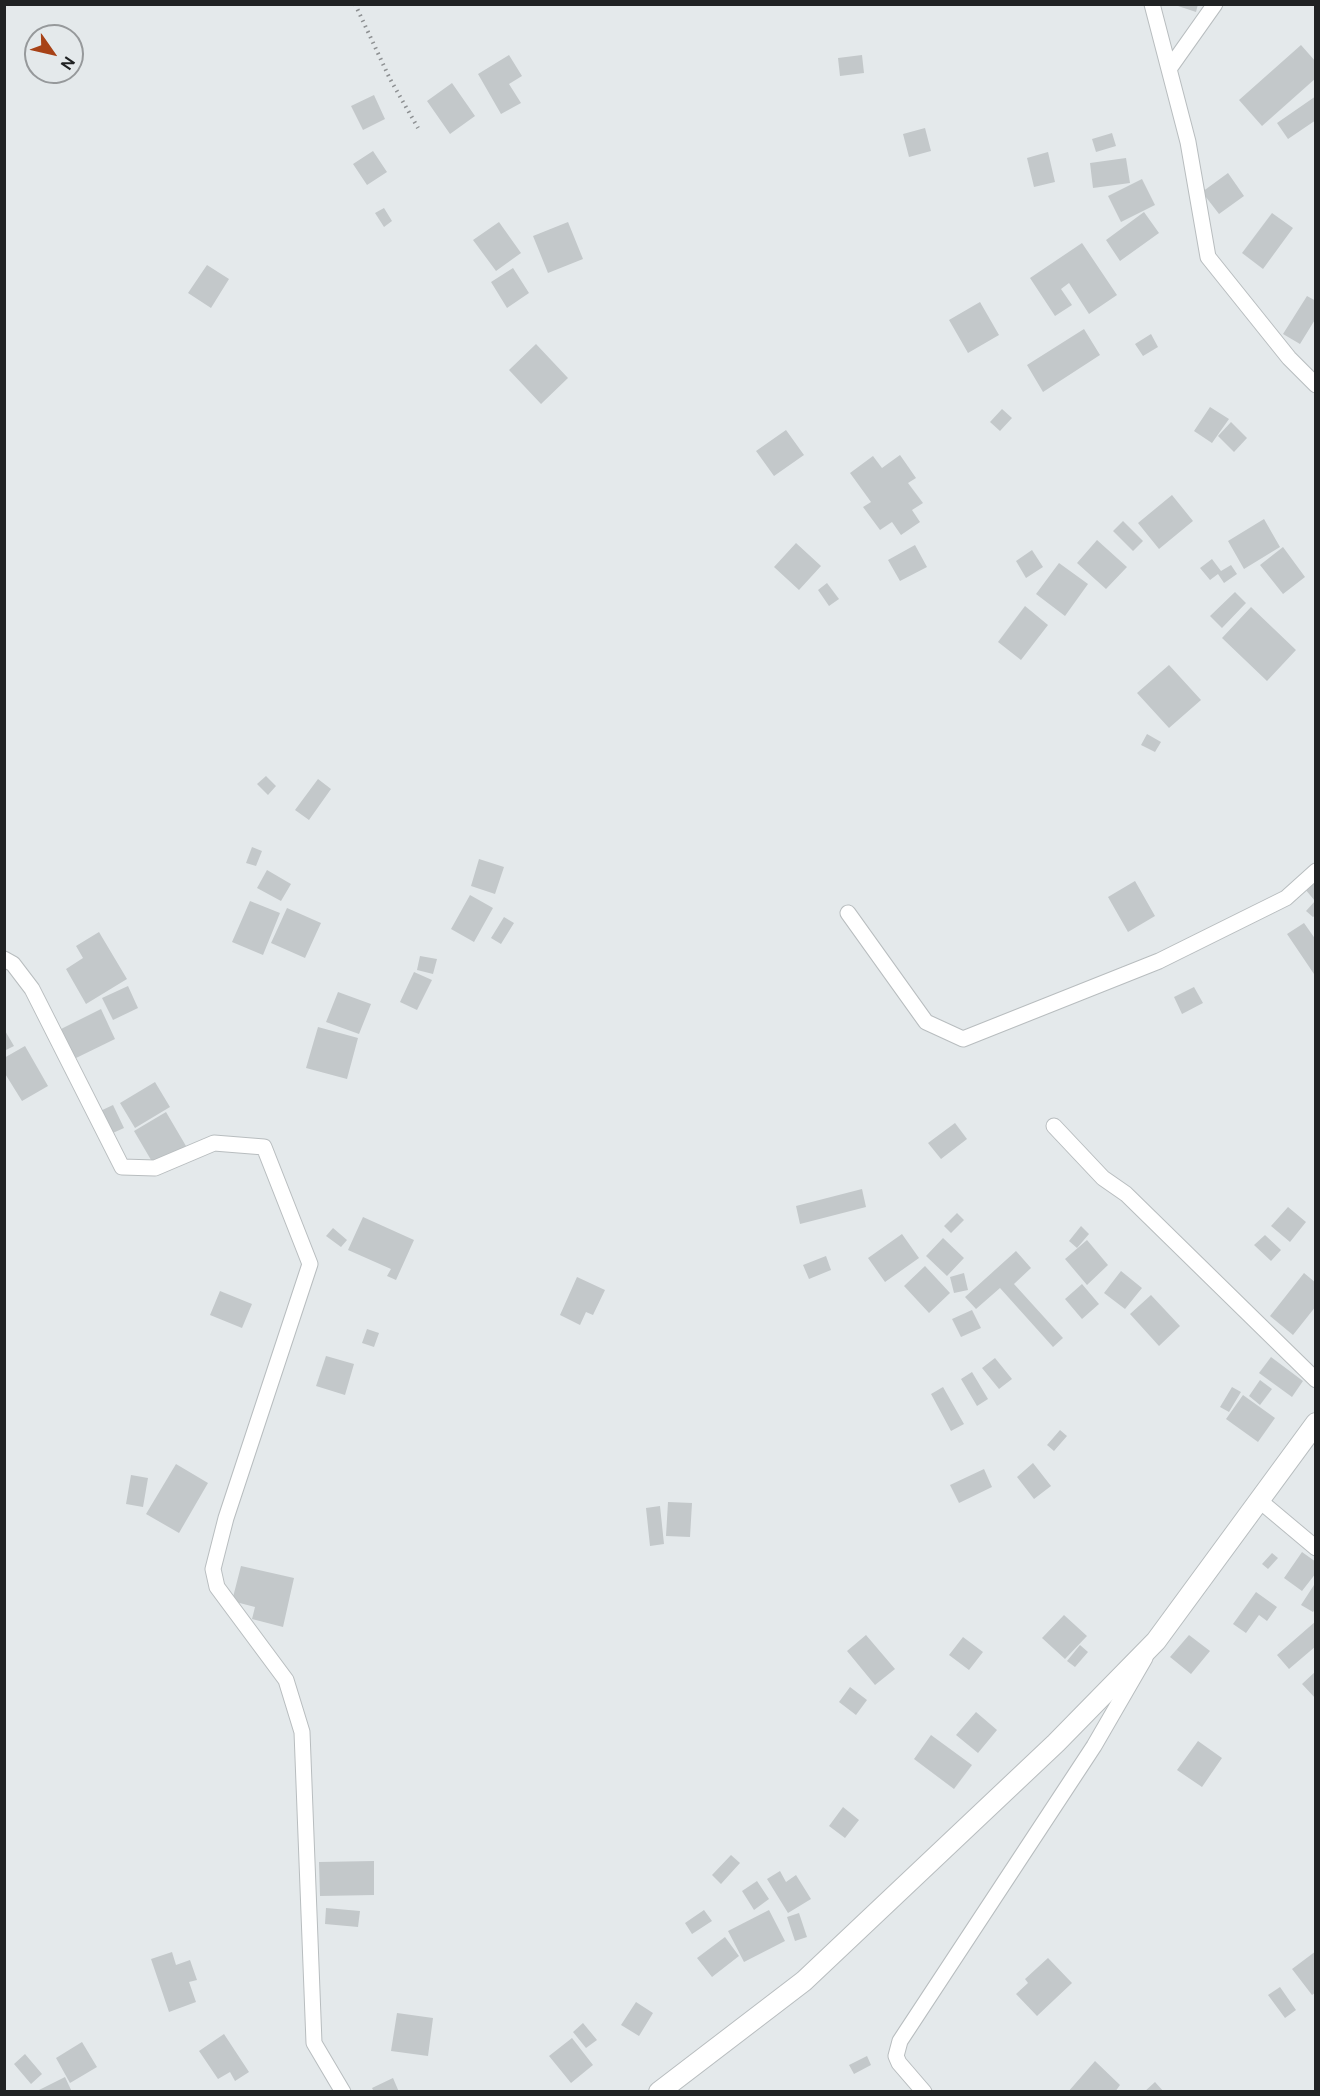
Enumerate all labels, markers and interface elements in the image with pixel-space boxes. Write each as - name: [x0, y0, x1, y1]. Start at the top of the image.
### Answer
- north arrow: [24, 24, 84, 84]
- text: N: [56, 53, 80, 74]

